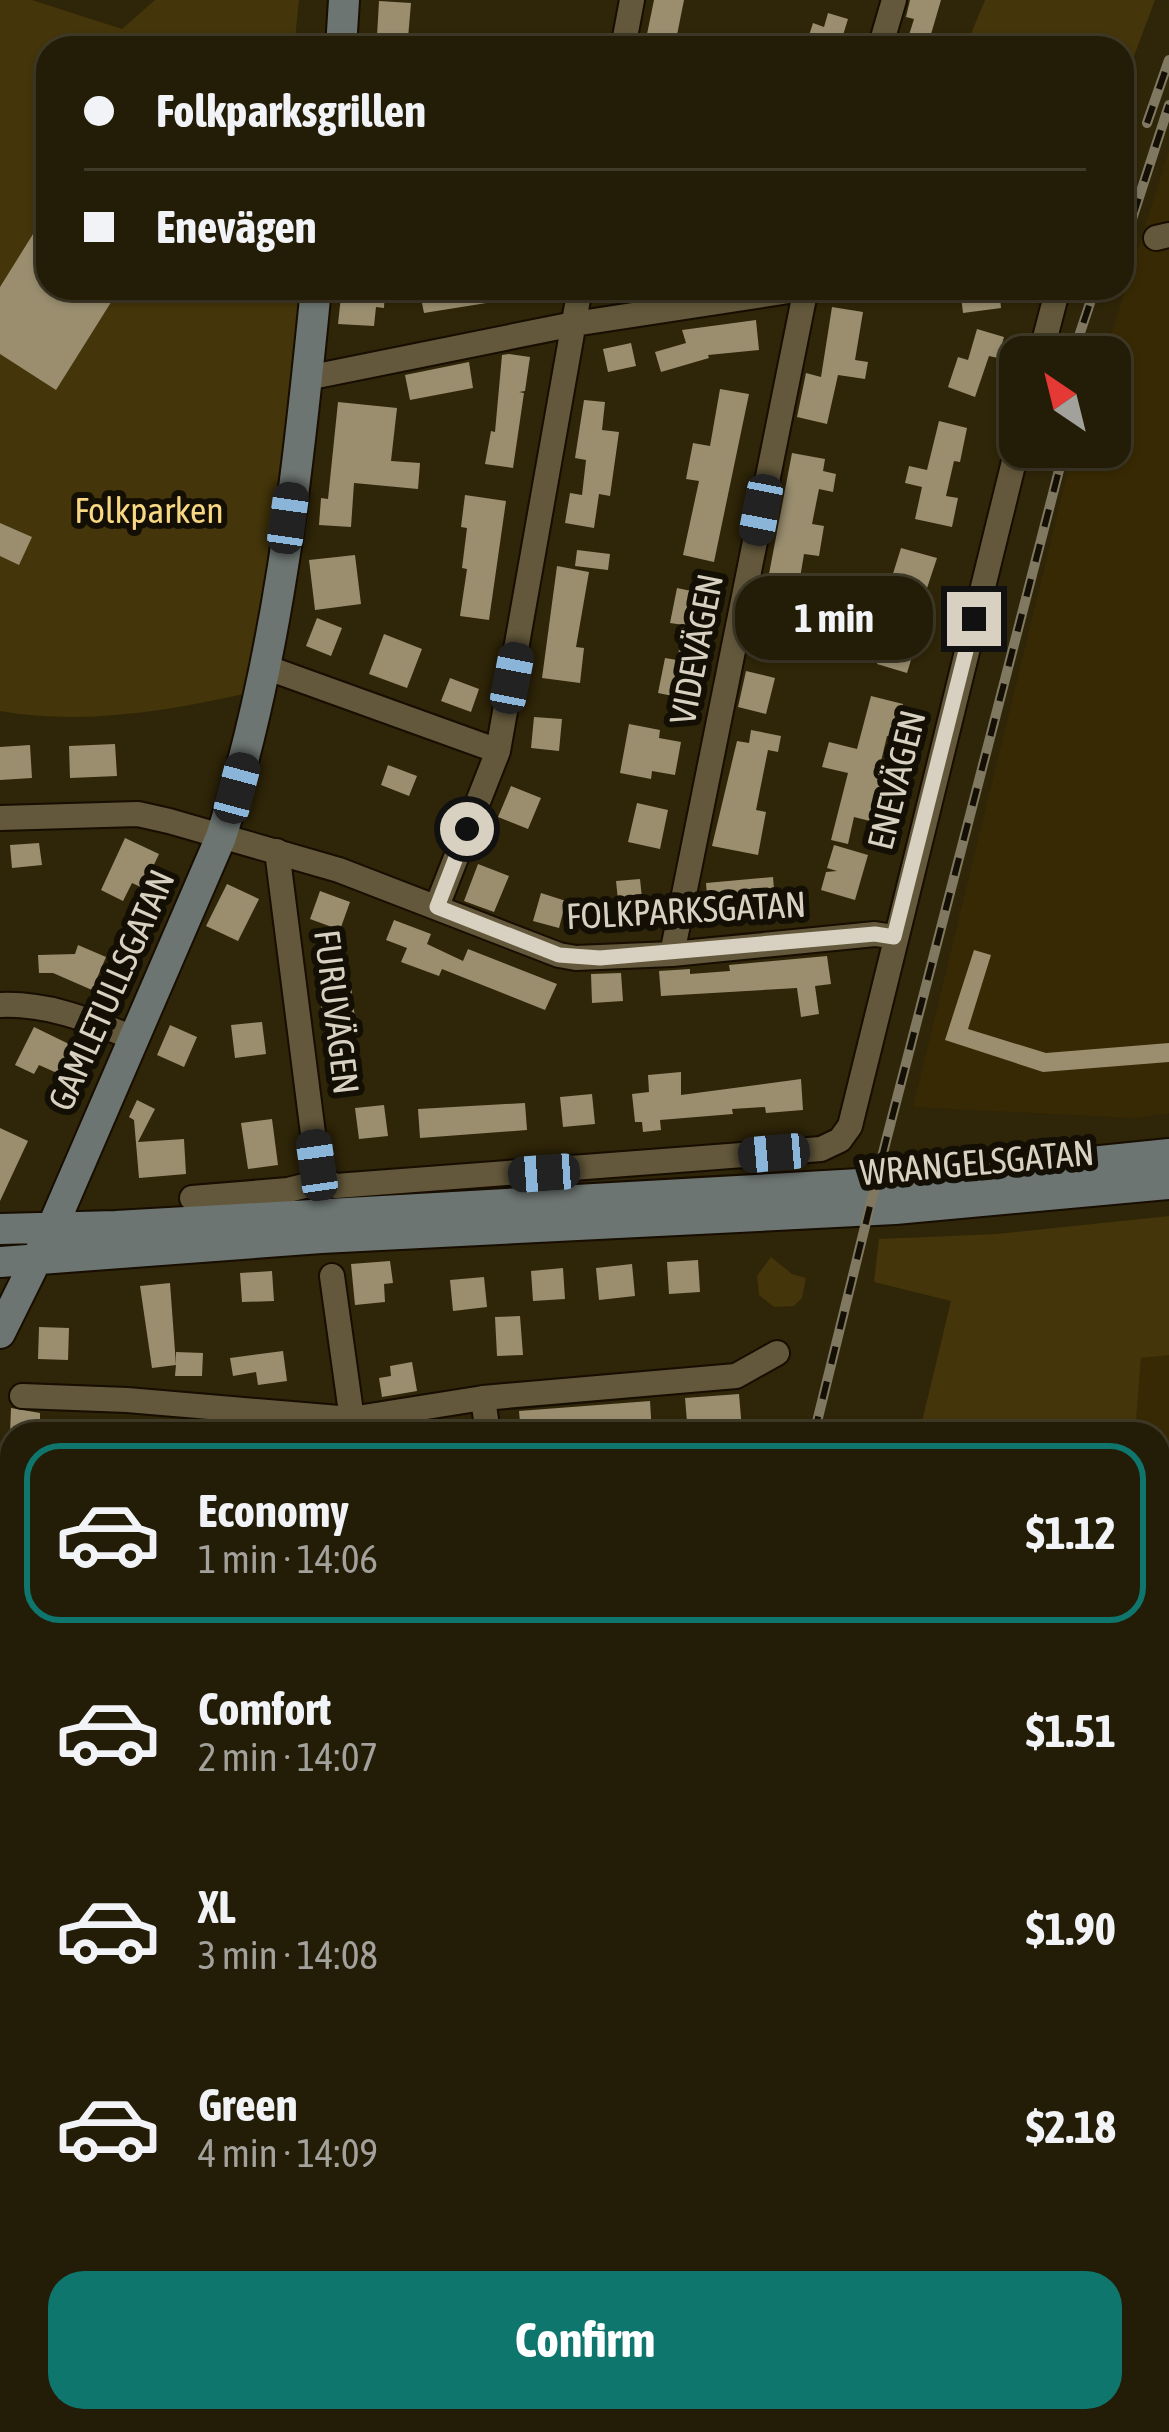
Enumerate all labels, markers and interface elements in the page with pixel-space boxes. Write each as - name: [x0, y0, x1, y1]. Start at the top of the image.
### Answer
- text: Folkparksgrillen: [156, 85, 426, 137]
- text: Enevägen: [156, 201, 317, 253]
- north arrow: [999, 336, 1131, 468]
- map controls: [999, 336, 1131, 468]
- car: [736, 471, 786, 549]
- car: [265, 480, 311, 556]
- park label: Folkparken: [74, 489, 224, 531]
- street label: VIDEVÄGEN: [661, 570, 731, 728]
- callout: 1 min: [734, 577, 932, 661]
- route end: [947, 592, 1001, 646]
- text: 1 min: [794, 596, 874, 640]
- car: [487, 639, 537, 717]
- street label: ENEVÄGEN: [858, 706, 934, 854]
- car: [210, 749, 264, 827]
- route start: [440, 802, 494, 856]
- street label: GAMLETULLSGATAN: [39, 863, 183, 1117]
- street label: FOLKPARKSGATAN: [565, 883, 807, 937]
- street label: FURUVÄGEN: [306, 927, 368, 1097]
- car: [294, 1127, 340, 1203]
- street label: WRANGELSGATAN: [858, 1131, 1096, 1193]
- car: [737, 1132, 811, 1174]
- car: [507, 1153, 581, 1193]
- icon: car: [54, 1479, 162, 1587]
- text: Economy: [198, 1485, 349, 1537]
- text: $1.12: [1026, 1507, 1116, 1559]
- text: 1 min · 14:06: [198, 1537, 378, 1581]
- icon: car: [54, 1677, 162, 1785]
- text: Comfort: [198, 1683, 331, 1735]
- text: $1.51: [1026, 1705, 1116, 1757]
- text: 2 min · 14:07: [198, 1735, 378, 1779]
- icon: car: [54, 1875, 162, 1983]
- text: XL: [198, 1881, 236, 1933]
- text: $1.90: [1026, 1903, 1116, 1955]
- text: 3 min · 14:08: [198, 1933, 378, 1977]
- icon: car: [54, 2073, 162, 2181]
- text: Green: [198, 2079, 298, 2131]
- text: $2.18: [1026, 2101, 1116, 2153]
- text: 4 min · 14:09: [198, 2131, 378, 2175]
- button: Confirm: [48, 2271, 1122, 2409]

